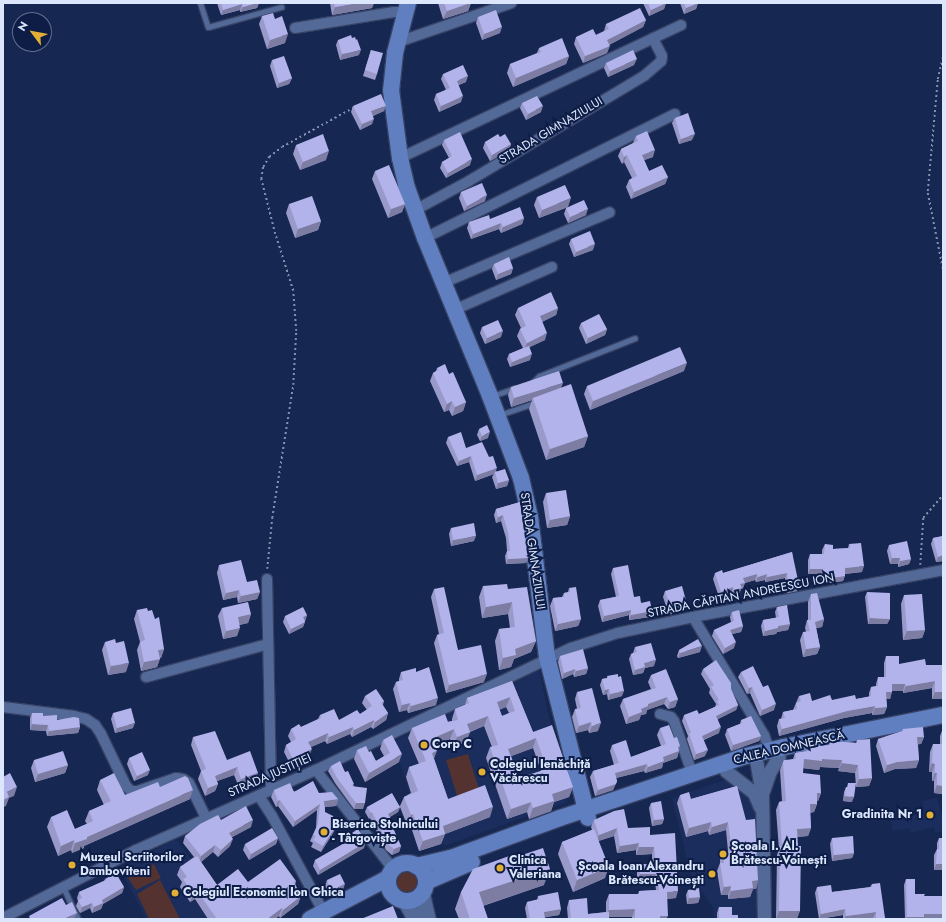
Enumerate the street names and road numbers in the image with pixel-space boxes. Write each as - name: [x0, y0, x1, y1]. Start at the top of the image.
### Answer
- street label: STRADA GIMNAZIULUI: [497, 94, 605, 168]
- street label: STRADA GIMNAZIULUI: [517, 492, 547, 610]
- street label: STRADA CĂPITAN ANDREESCU ION: [647, 571, 835, 621]
- street label: CALEA DOMNEASCĂ: [732, 728, 846, 768]
- street label: STRADA JUSTIȚIEI: [226, 751, 314, 801]

